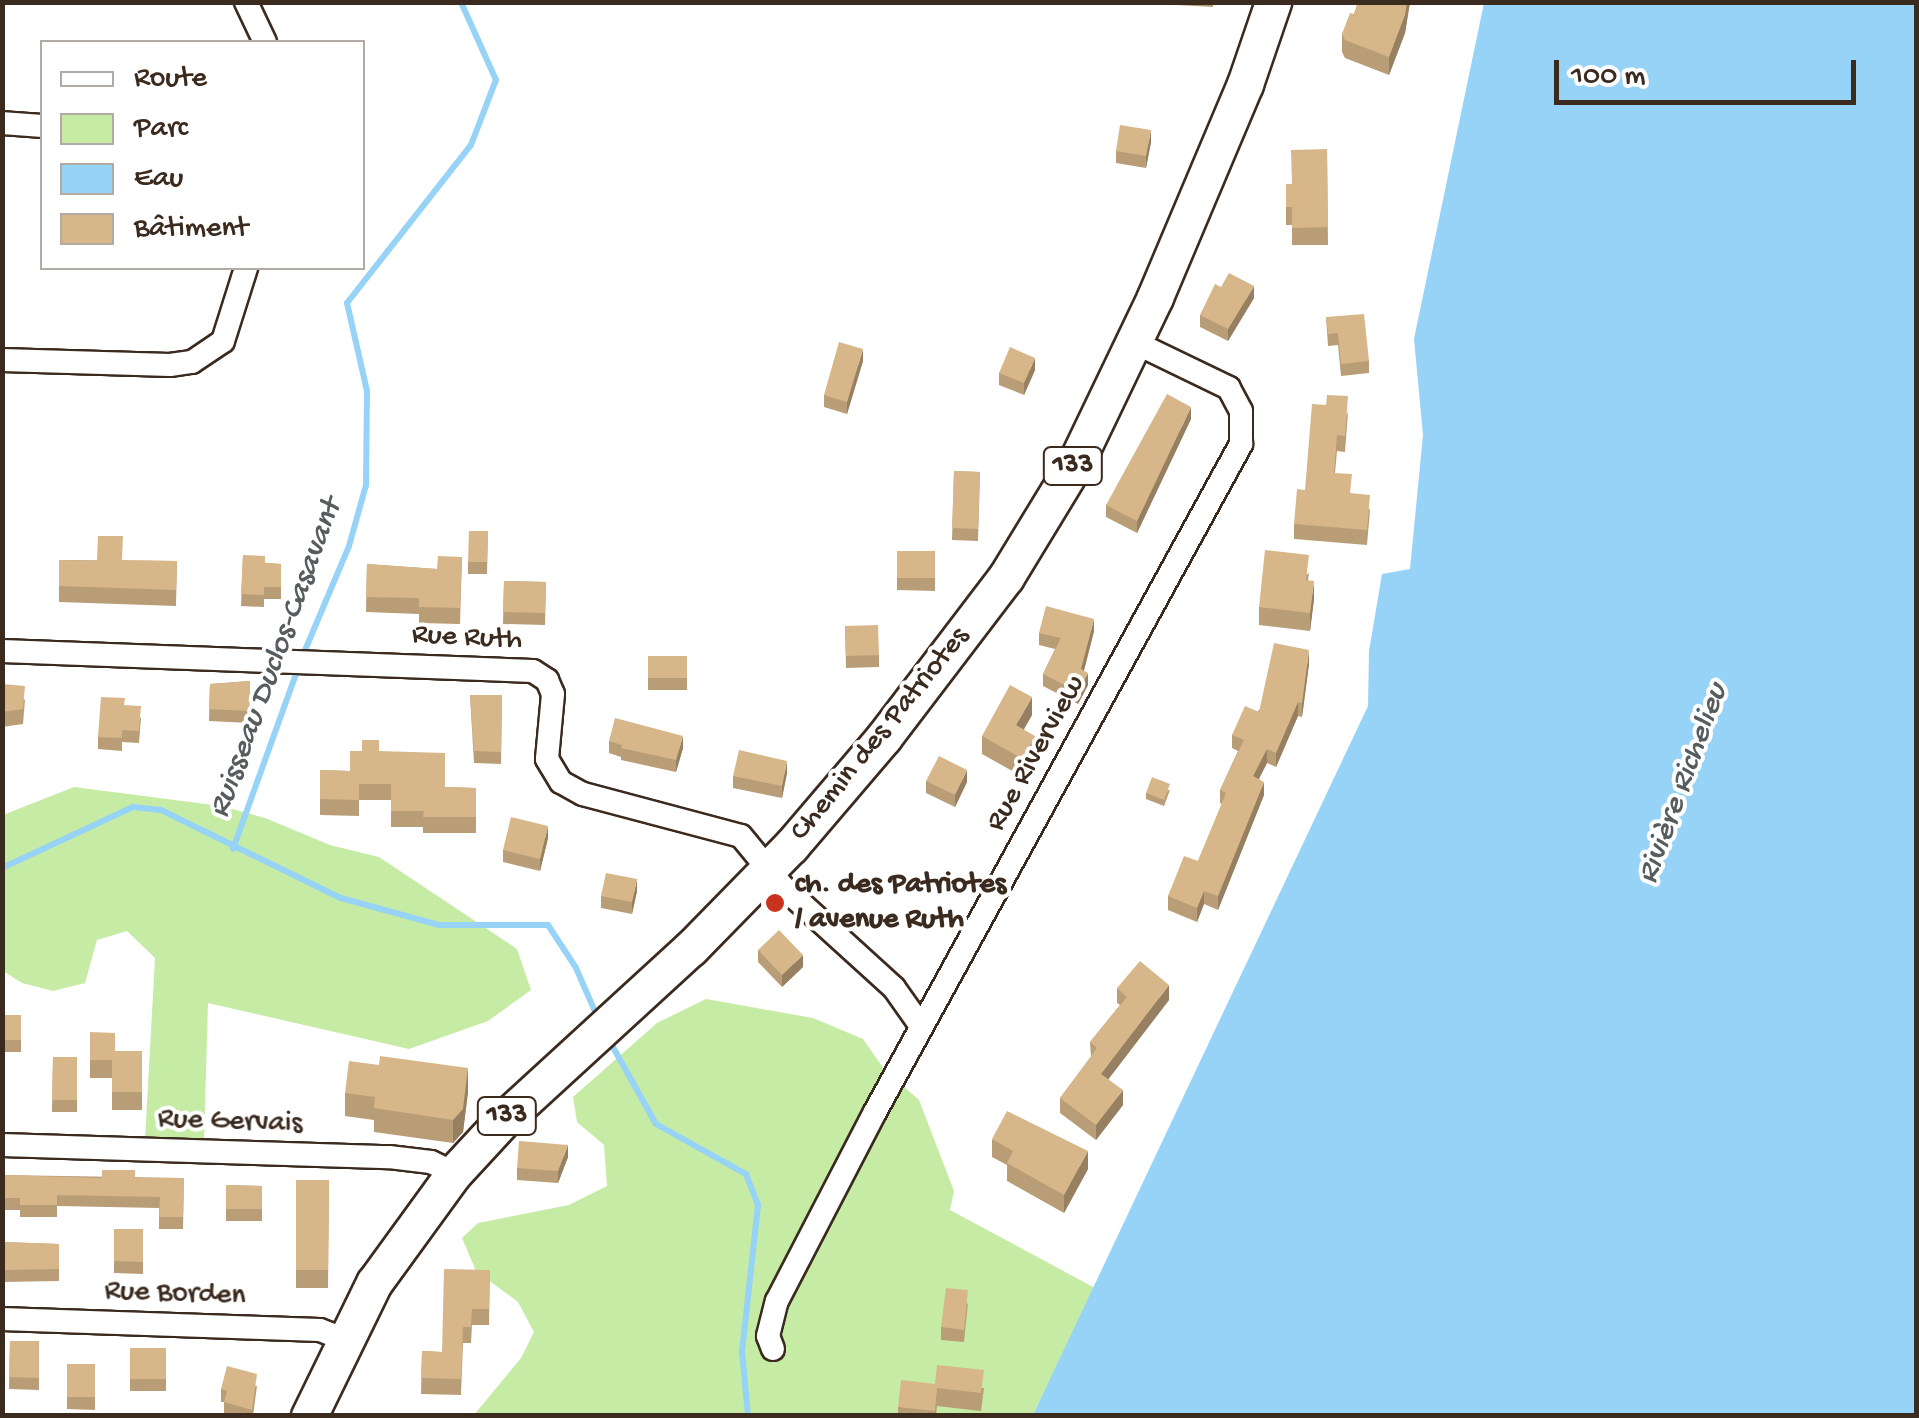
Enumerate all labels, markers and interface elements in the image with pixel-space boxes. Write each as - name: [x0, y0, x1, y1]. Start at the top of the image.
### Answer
- legend: [40, 40, 365, 270]
- scale bar: [1559, 40, 1862, 102]
- text: 100 m: [1571, 60, 1646, 95]
- text: Route: [134, 62, 207, 97]
- text: Parc: [134, 112, 188, 147]
- text: Eau: [134, 162, 183, 197]
- text: Bâtiment: [134, 212, 248, 247]
- road number: 133: [1040, 443, 1106, 489]
- water label: Ruisseau Duclos-Casavant: [201, 494, 353, 824]
- street label: Rue Ruth: [411, 618, 523, 660]
- street label: Chemin des Patriotes: [784, 621, 978, 849]
- street label: Rue Riverview: [979, 670, 1095, 838]
- water label: Rivière Richelieu: [1630, 679, 1738, 889]
- place label: ch. des Patriotes / avenue Ruth: [795, 868, 1006, 938]
- marker: ch. des Patriotes / avenue Ruth: [764, 892, 786, 914]
- road number: 133: [474, 1093, 540, 1139]
- street label: Rue Gervais: [157, 1102, 303, 1144]
- street label: Rue Borden: [104, 1275, 246, 1315]

